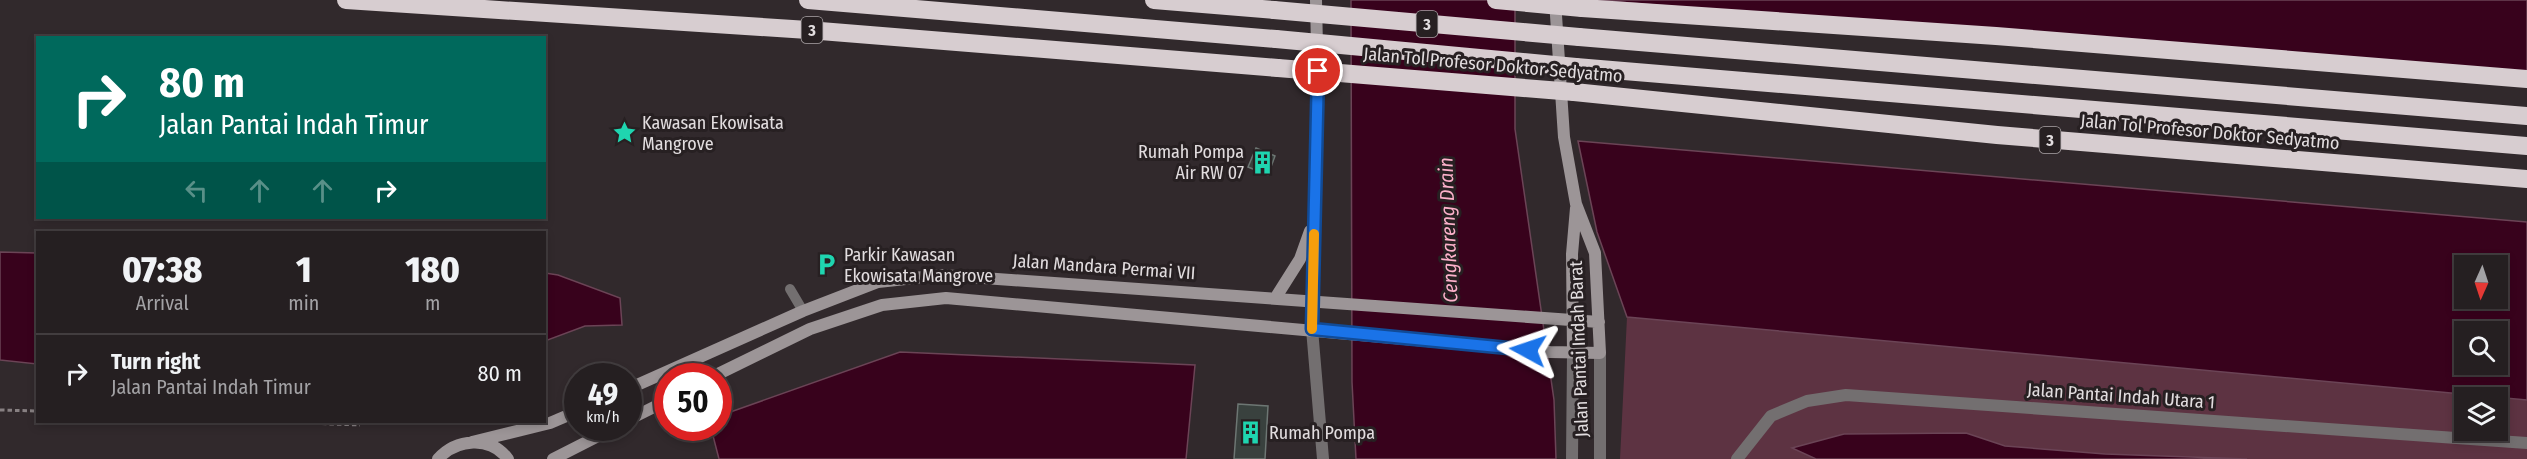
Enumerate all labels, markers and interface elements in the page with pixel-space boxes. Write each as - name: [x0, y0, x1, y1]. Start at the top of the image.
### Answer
- road number: 3: [1416, 11, 1438, 37]
- road number: 3: [802, 17, 822, 43]
- street label: Jalan Tol Profesor Doktor Sedyatmo: [1363, 43, 1623, 87]
- pin: [1292, 45, 1343, 96]
- icon: arrive: [1301, 54, 1334, 87]
- text: 80 m: [159, 58, 245, 108]
- icon: right: [60, 60, 138, 138]
- text: Jalan Pantai Indah Timur: [159, 109, 429, 141]
- street label: Jalan Tol Profesor Doktor Sedyatmo: [2080, 110, 2340, 154]
- place label: Kawasan Ekowisata Mangrove: [642, 112, 784, 155]
- place icon: Kawasan Ekowisata Mangrove: [611, 120, 637, 146]
- road number: 3: [2040, 127, 2060, 153]
- place label: Rumah Pompa Air RW 07: [1138, 141, 1244, 184]
- building icon: Rumah Pompa Air RW 07: [1249, 149, 1275, 175]
- water label: Cengkareng Drain: [1433, 157, 1463, 303]
- icon: left: [180, 174, 213, 207]
- icon: ahead: [243, 174, 276, 207]
- icon: ahead: [306, 174, 339, 207]
- icon: right: [369, 174, 402, 207]
- place label: Parkir Kawasan Ekowisata Mangrove: [844, 244, 993, 287]
- text: 07:38: [122, 248, 202, 292]
- text: 1: [296, 248, 312, 292]
- text: 180: [405, 248, 460, 292]
- street label: Jalan Mandara Permai VII: [1012, 250, 1196, 284]
- parking icon: Parkir Kawasan Ekowisata Mangrove: [813, 252, 839, 278]
- north arrow: [2454, 255, 2508, 309]
- map controls: [2454, 255, 2508, 441]
- street label: Jalan Pantai Indah Barat: [1565, 260, 1593, 438]
- text: Arrival: [136, 291, 189, 315]
- text: min: [288, 291, 319, 315]
- text: m: [425, 291, 440, 315]
- position arrow: [1496, 318, 1560, 382]
- button: search: [2454, 321, 2508, 375]
- text: Turn right: [111, 348, 200, 375]
- icon: right: [60, 357, 93, 390]
- text: 80 m: [477, 360, 522, 387]
- speed limit sign: 50: [654, 363, 732, 441]
- text: Jalan Pantai Indah Timur: [111, 375, 311, 399]
- text: 49: [588, 377, 618, 413]
- street label: Jalan Pantai Indah Utara 1: [2026, 378, 2216, 414]
- button: layers: [2454, 387, 2508, 441]
- text: km/h: [586, 408, 620, 426]
- building icon: Rumah Pompa: [1238, 420, 1264, 446]
- place label: Rumah Pompa: [1269, 422, 1375, 444]

